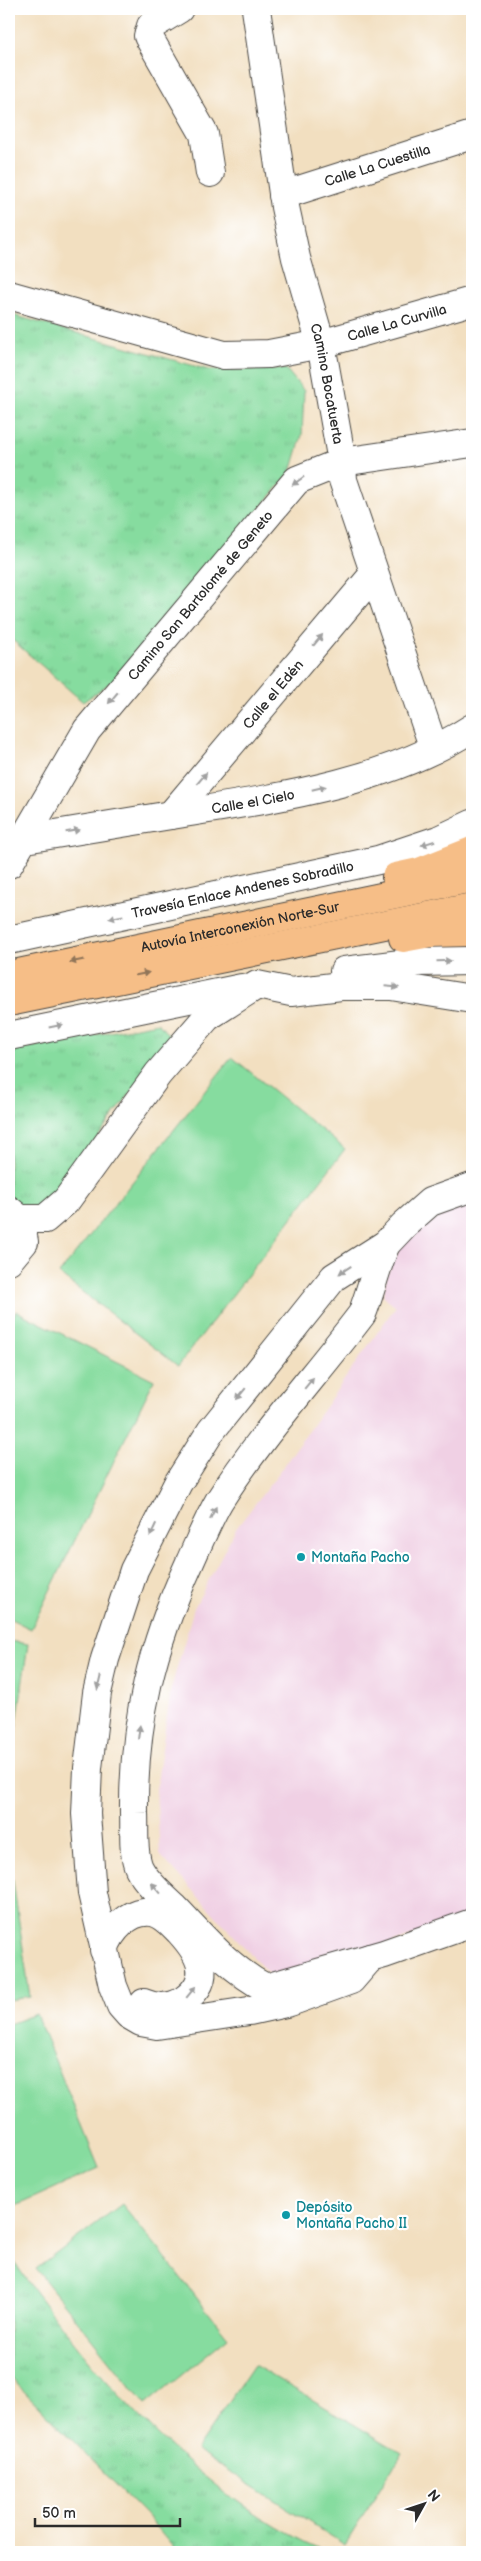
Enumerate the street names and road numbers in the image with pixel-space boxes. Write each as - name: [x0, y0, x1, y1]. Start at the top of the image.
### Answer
- street label: Calle La Cuestilla: [322, 140, 433, 190]
- street label: Calle La Curvilla: [345, 300, 448, 345]
- street label: Camino Bocatuerta: [307, 321, 347, 446]
- street label: Camino San Bartolomé de Geneto: [124, 507, 276, 684]
- street label: Calle el Edén: [239, 656, 307, 732]
- street label: Calle el Cielo: [210, 786, 296, 817]
- street label: Travesía Enlace Andenes Sobradillo: [130, 857, 355, 922]
- street label: Autovía Interconexión Norte-Sur: [139, 897, 342, 956]

